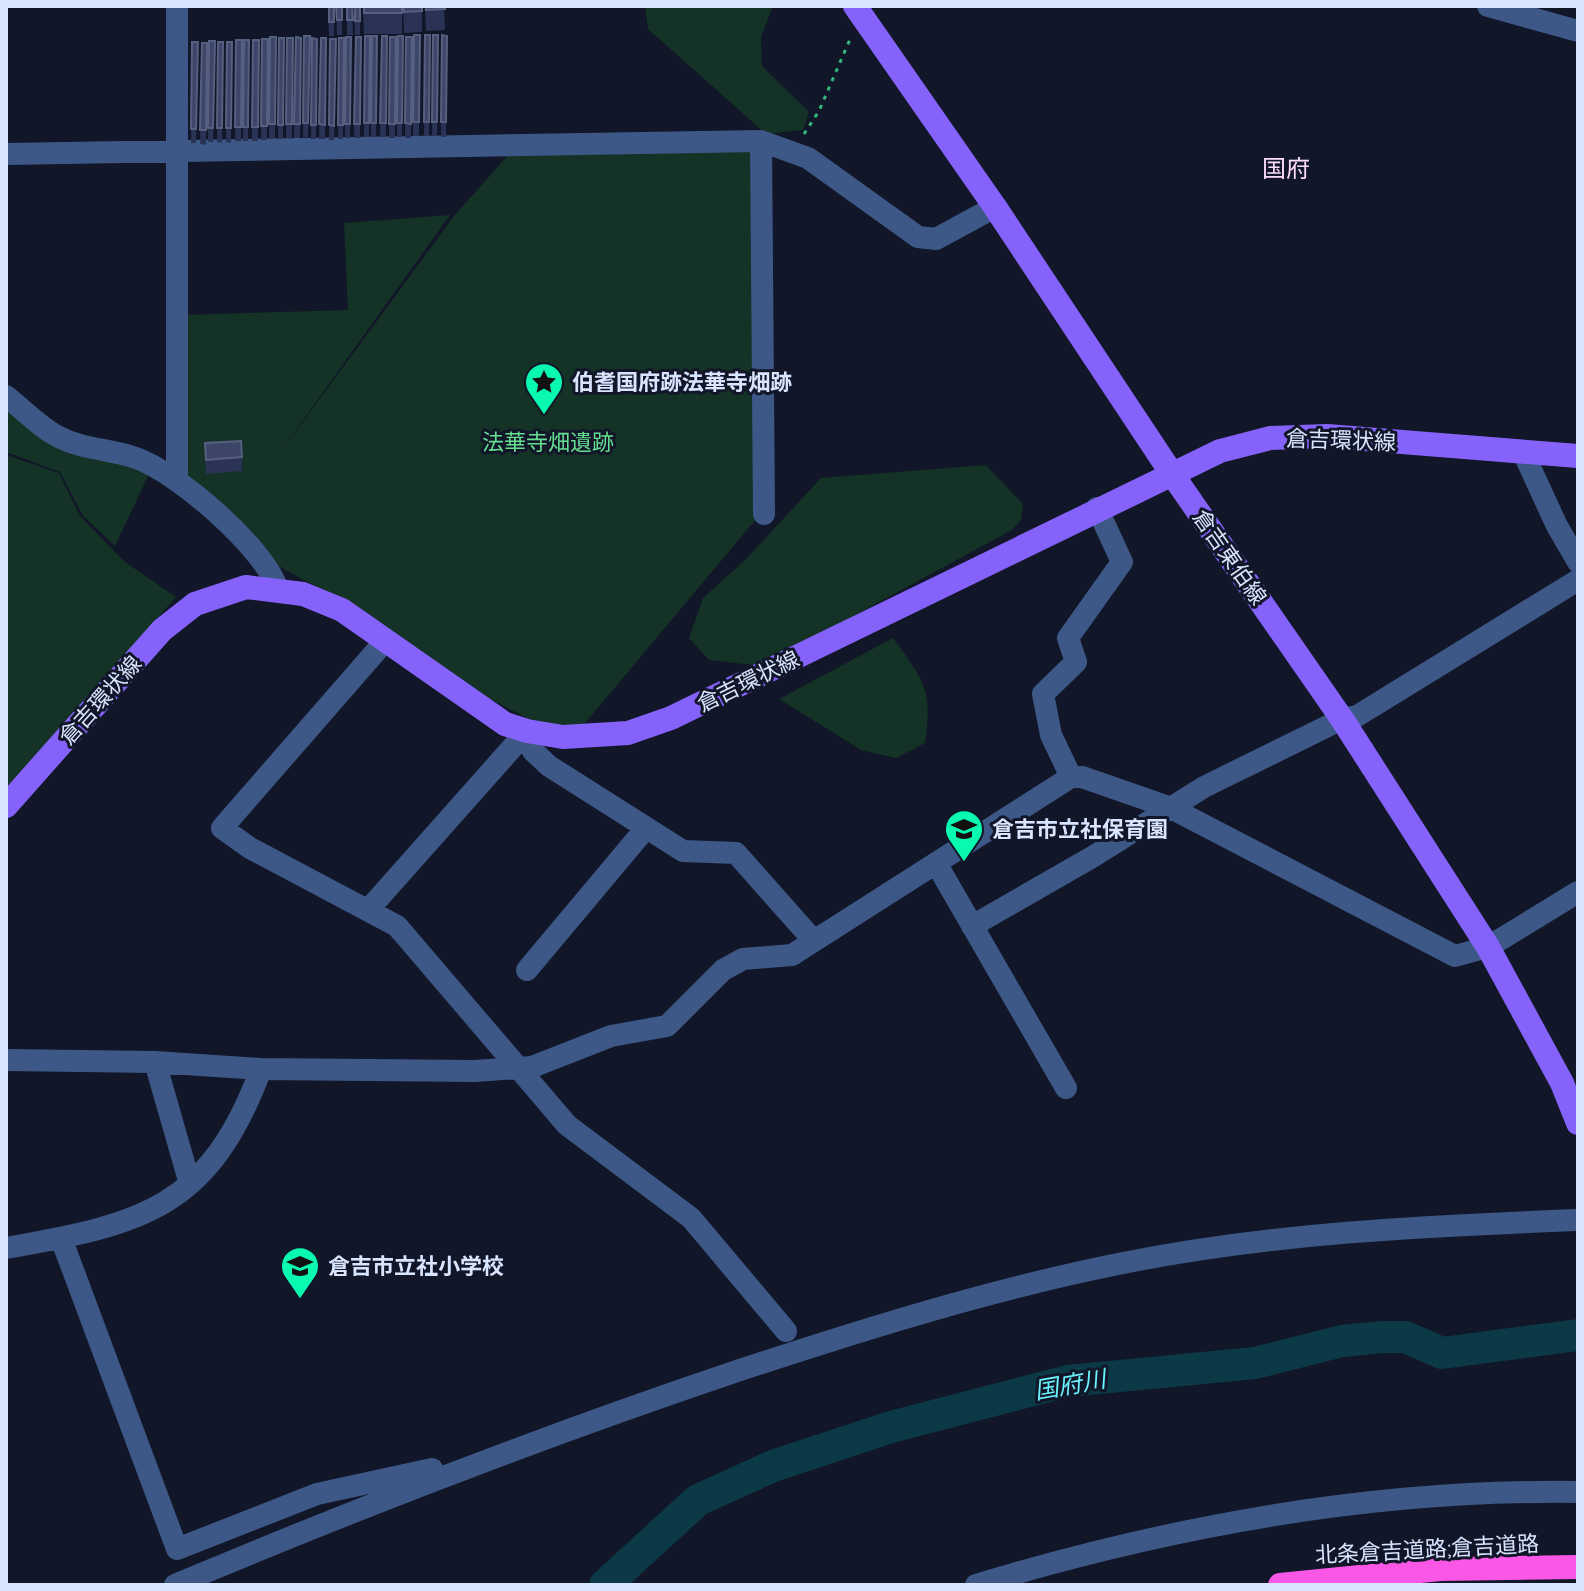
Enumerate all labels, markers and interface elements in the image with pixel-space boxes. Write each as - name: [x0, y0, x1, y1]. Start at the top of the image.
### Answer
- district label: 国府: [1262, 153, 1310, 183]
- place icon: 伯耆国府跡法華寺畑跡: [523, 361, 565, 416]
- place label: 伯耆国府跡法華寺畑跡: [572, 368, 792, 396]
- street label: 倉吉環状線: [1286, 424, 1396, 456]
- park label: 法華寺畑遺跡: [482, 428, 614, 456]
- street label: 倉吉東伯線: [1187, 504, 1273, 610]
- street label: 倉吉環状線: [692, 644, 804, 718]
- street label: 倉吉環状線: [53, 650, 147, 750]
- school or university icon: 倉吉市立社保育園: [943, 808, 985, 863]
- place label: 倉吉市立社保育園: [992, 815, 1168, 843]
- school or university icon: 倉吉市立社小学校: [279, 1245, 321, 1300]
- place label: 倉吉市立社小学校: [328, 1252, 504, 1280]
- water label: 国府川: [1032, 1362, 1111, 1405]
- street label: 北条倉吉道路;倉吉道路: [1314, 1529, 1540, 1569]

